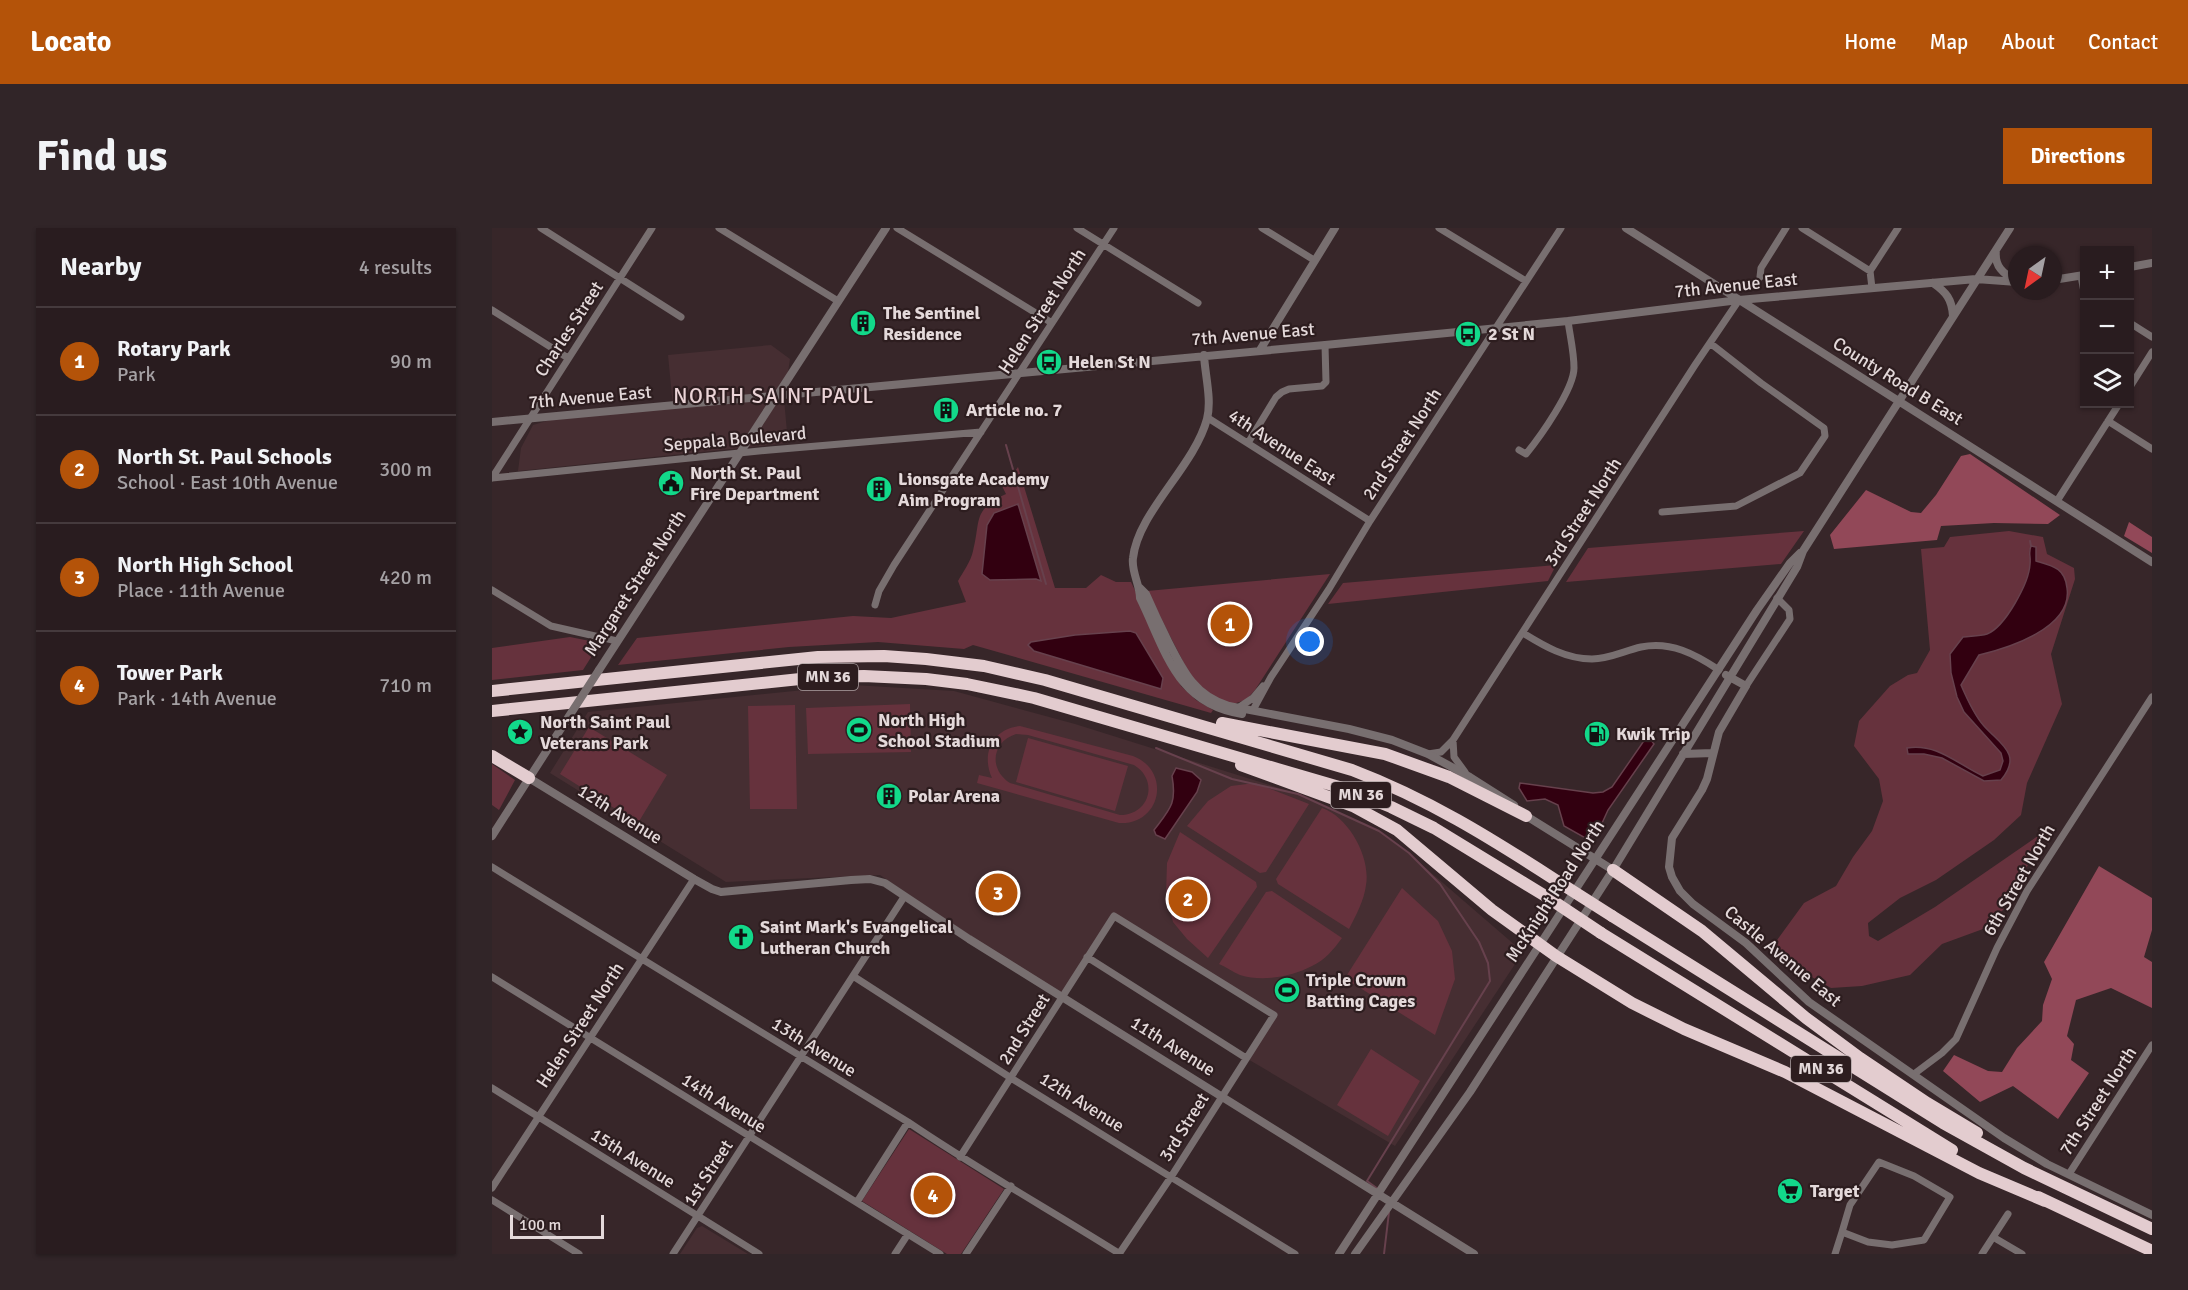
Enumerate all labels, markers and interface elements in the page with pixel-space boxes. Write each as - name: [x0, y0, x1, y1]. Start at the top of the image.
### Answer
- text: Locato: [30, 25, 111, 59]
- text: Home: [1844, 29, 1897, 55]
- text: Map: [1930, 29, 1968, 55]
- text: About: [2001, 29, 2055, 55]
- text: Contact: [2088, 29, 2158, 55]
- button: Directions: [2003, 128, 2152, 184]
- text: Find us: [36, 131, 167, 182]
- street label: Helen Street North: [993, 244, 1091, 378]
- north arrow: [2008, 246, 2062, 300]
- map controls: [2080, 246, 2134, 408]
- button: +: [2080, 246, 2134, 300]
- text: Nearby: [60, 251, 141, 283]
- text: 4 results: [359, 255, 432, 280]
- street label: 7th Avenue East: [1673, 268, 1799, 302]
- street label: Charles Street: [530, 277, 608, 381]
- button: −: [2080, 300, 2134, 354]
- place label: The Sentinel Residence: [883, 302, 981, 345]
- building icon: The Sentinel Residence: [848, 308, 878, 338]
- street label: 7th Avenue East: [1191, 318, 1315, 350]
- bus stop icon: 2 St N: [1453, 319, 1483, 349]
- place label: 2 St N: [1488, 323, 1535, 345]
- street label: County Road B East: [1829, 332, 1967, 430]
- text: Rotary Park: [117, 335, 230, 362]
- bus stop icon: Helen St N: [1034, 347, 1064, 377]
- text: 1: [74, 349, 85, 374]
- text: 90 m: [390, 349, 432, 374]
- place label: Helen St N: [1068, 351, 1151, 373]
- button: layers: [2080, 354, 2134, 408]
- text: Park: [117, 362, 155, 387]
- street label: 7th Avenue East: [528, 381, 652, 413]
- district label: NORTH SAINT PAUL: [673, 383, 875, 409]
- street label: 2nd Street North: [1358, 384, 1446, 504]
- building icon: Article no. 7: [931, 395, 961, 425]
- place label: Article no. 7: [966, 399, 1062, 421]
- street label: 4th Avenue East: [1224, 404, 1340, 490]
- street label: Seppala Boulevard: [663, 422, 807, 456]
- text: North St. Paul Schools: [117, 443, 332, 470]
- street label: 3rd Street North: [1540, 453, 1626, 571]
- text: 2: [74, 457, 85, 482]
- text: 300 m: [379, 457, 432, 482]
- place label: North St. Paul Fire Department: [690, 462, 820, 505]
- public building icon: North St. Paul Fire Department: [656, 468, 686, 498]
- place label: Lionsgate Academy Aim Program: [898, 468, 1049, 511]
- text: School · East 10th Avenue: [117, 470, 338, 495]
- building icon: Lionsgate Academy Aim Program: [864, 474, 894, 504]
- street label: Margaret Street North: [580, 506, 690, 660]
- text: North High School: [117, 551, 293, 578]
- text: 3: [74, 565, 85, 590]
- text: 420 m: [379, 565, 432, 590]
- text: Place · 11th Avenue: [117, 578, 285, 603]
- pin: 1: [1210, 602, 1250, 646]
- your location: [1295, 627, 1324, 656]
- text: Tower Park: [117, 659, 223, 686]
- road number: MN 36: [798, 664, 858, 690]
- text: 4: [74, 673, 85, 698]
- text: 710 m: [379, 673, 432, 698]
- text: Park · 14th Avenue: [117, 686, 277, 711]
- place label: North High School Stadium: [878, 709, 1000, 752]
- place label: North Saint Paul Veterans Park: [540, 711, 671, 754]
- sports icon: North High School Stadium: [844, 715, 874, 745]
- place icon: North Saint Paul Veterans Park: [505, 717, 535, 747]
- fuel station icon: Kwik Trip: [1582, 719, 1612, 749]
- place label: Kwik Trip: [1616, 723, 1691, 745]
- street label: 12th Avenue: [574, 779, 666, 849]
- building icon: Polar Arena: [874, 781, 904, 811]
- road number: MN 36: [1331, 782, 1391, 808]
- place label: Polar Arena: [908, 785, 1000, 807]
- street label: McKnight Road North: [1501, 816, 1609, 966]
- street label: 6th Street North: [1978, 820, 2060, 940]
- pin: 3: [978, 870, 1018, 916]
- pin: 2: [1168, 876, 1208, 922]
- street label: Castle Avenue East: [1720, 901, 1846, 1011]
- place label: Saint Mark's Evangelical Lutheran Church: [760, 916, 953, 959]
- church icon: Saint Mark's Evangelical Lutheran Church: [726, 922, 756, 952]
- street label: Helen Street North: [531, 958, 629, 1092]
- place label: Triple Crown Batting Cages: [1306, 969, 1415, 1012]
- sports icon: Triple Crown Batting Cages: [1272, 975, 1302, 1005]
- street label: 2nd Street: [993, 989, 1055, 1069]
- street label: 11th Avenue: [1127, 1011, 1219, 1081]
- street label: 13th Avenue: [768, 1012, 860, 1082]
- street label: 7th Street North: [2055, 1042, 2141, 1160]
- road number: MN 36: [1791, 1056, 1851, 1082]
- street label: 12th Avenue: [1036, 1067, 1128, 1137]
- street label: 14th Avenue: [678, 1068, 770, 1138]
- street label: 3rd Street: [1154, 1089, 1214, 1165]
- street label: 15th Avenue: [587, 1123, 679, 1193]
- street label: 1st Street: [678, 1136, 738, 1210]
- pin: 4: [914, 1172, 952, 1218]
- supermarket icon: Target: [1775, 1176, 1805, 1206]
- place label: Target: [1810, 1180, 1860, 1202]
- scale bar: [510, 1212, 604, 1240]
- text: 100 m: [519, 1215, 561, 1235]

